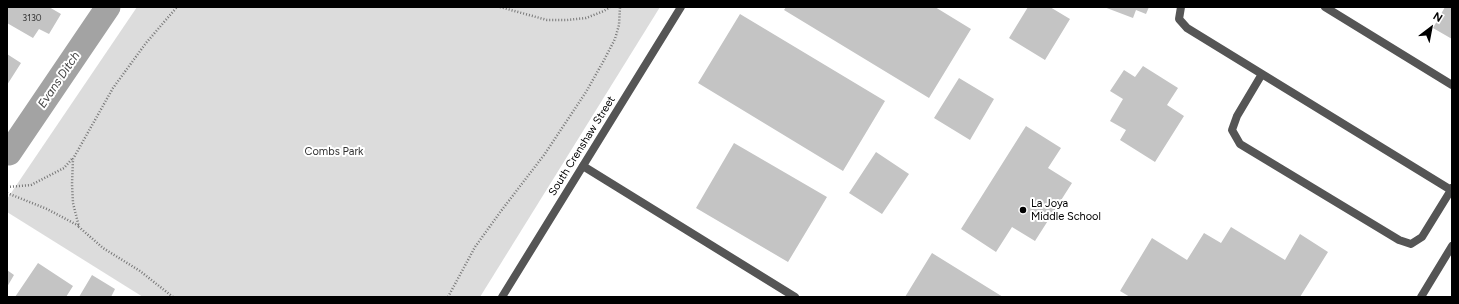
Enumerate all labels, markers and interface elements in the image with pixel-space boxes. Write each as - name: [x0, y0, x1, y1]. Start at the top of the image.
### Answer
- north arrow: [1411, 8, 1451, 48]
- text: N: [1431, 10, 1445, 25]
- house number: 3130: [22, 13, 42, 23]
- water label: Evans Ditch: [35, 49, 83, 111]
- street label: South Crenshaw Street: [546, 94, 618, 198]
- park label: Combs Park: [305, 145, 363, 159]
- place label: La Joya Middle School: [1031, 197, 1101, 223]
- marker: La Joya Middle School: [1018, 205, 1028, 215]

